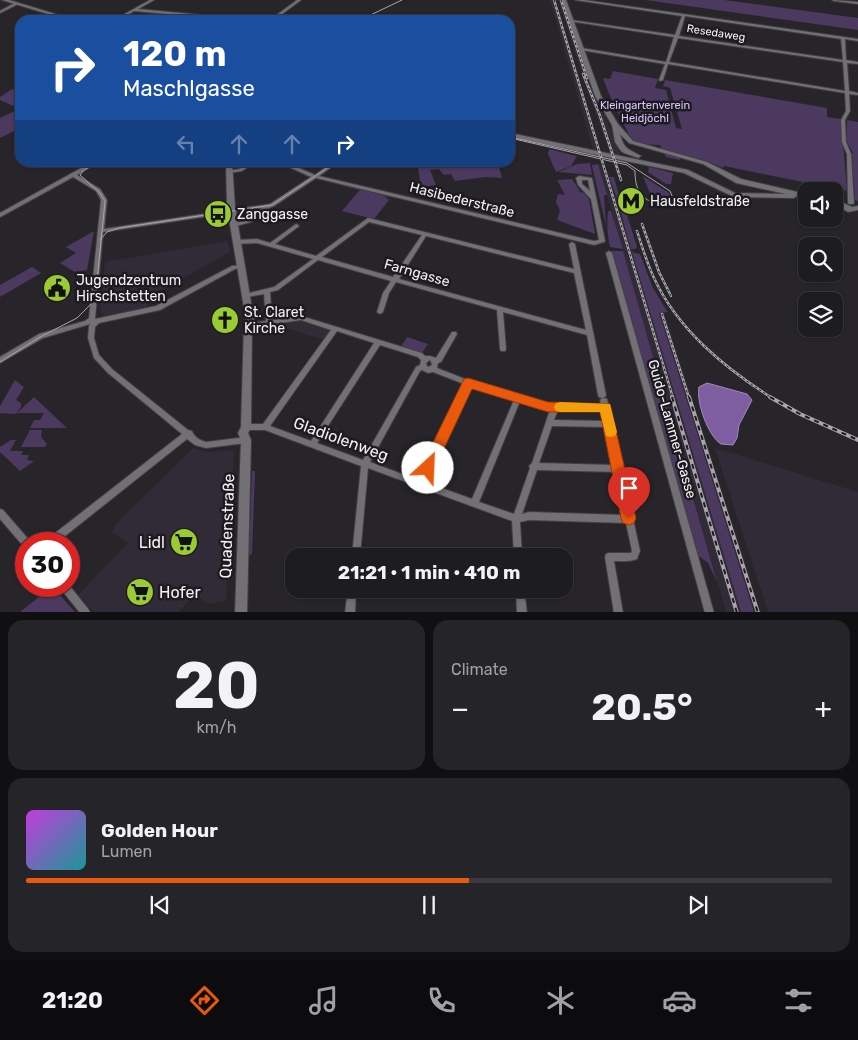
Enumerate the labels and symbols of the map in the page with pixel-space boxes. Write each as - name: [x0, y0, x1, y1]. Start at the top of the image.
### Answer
- street label: Resedaweg: [686, 22, 746, 44]
- park label: Kleingartenverein Heidjöchl: [600, 99, 690, 125]
- street label: Hasibederstraße: [408, 179, 516, 221]
- metro station icon: Hausfeldstraße: [616, 186, 646, 216]
- place label: Hausfeldstraße: [650, 193, 750, 210]
- bus stop icon: Zanggasse: [203, 199, 233, 229]
- place label: Zanggasse: [237, 206, 308, 223]
- street label: Farngasse: [382, 256, 452, 291]
- place label: Jugendzentrum Hirschstetten: [76, 272, 181, 305]
- public building icon: Jugendzentrum Hirschstetten: [42, 273, 72, 303]
- place label: St. Claret Kirche: [244, 304, 305, 337]
- church icon: St. Claret Kirche: [210, 305, 240, 335]
- street label: Guido-Lammer-Gasse: [644, 358, 700, 501]
- street label: Gladiolenweg: [291, 413, 391, 465]
- position arrow: [401, 441, 453, 493]
- pin: [608, 467, 650, 518]
- street label: Quadenstraße: [216, 473, 238, 579]
- supermarket icon: Lidl: [169, 527, 199, 557]
- speed limit sign: 30: [15, 532, 80, 597]
- place label: Lidl: [139, 533, 165, 552]
- supermarket icon: Hofer: [125, 577, 155, 607]
- place label: Hofer: [159, 583, 201, 602]

